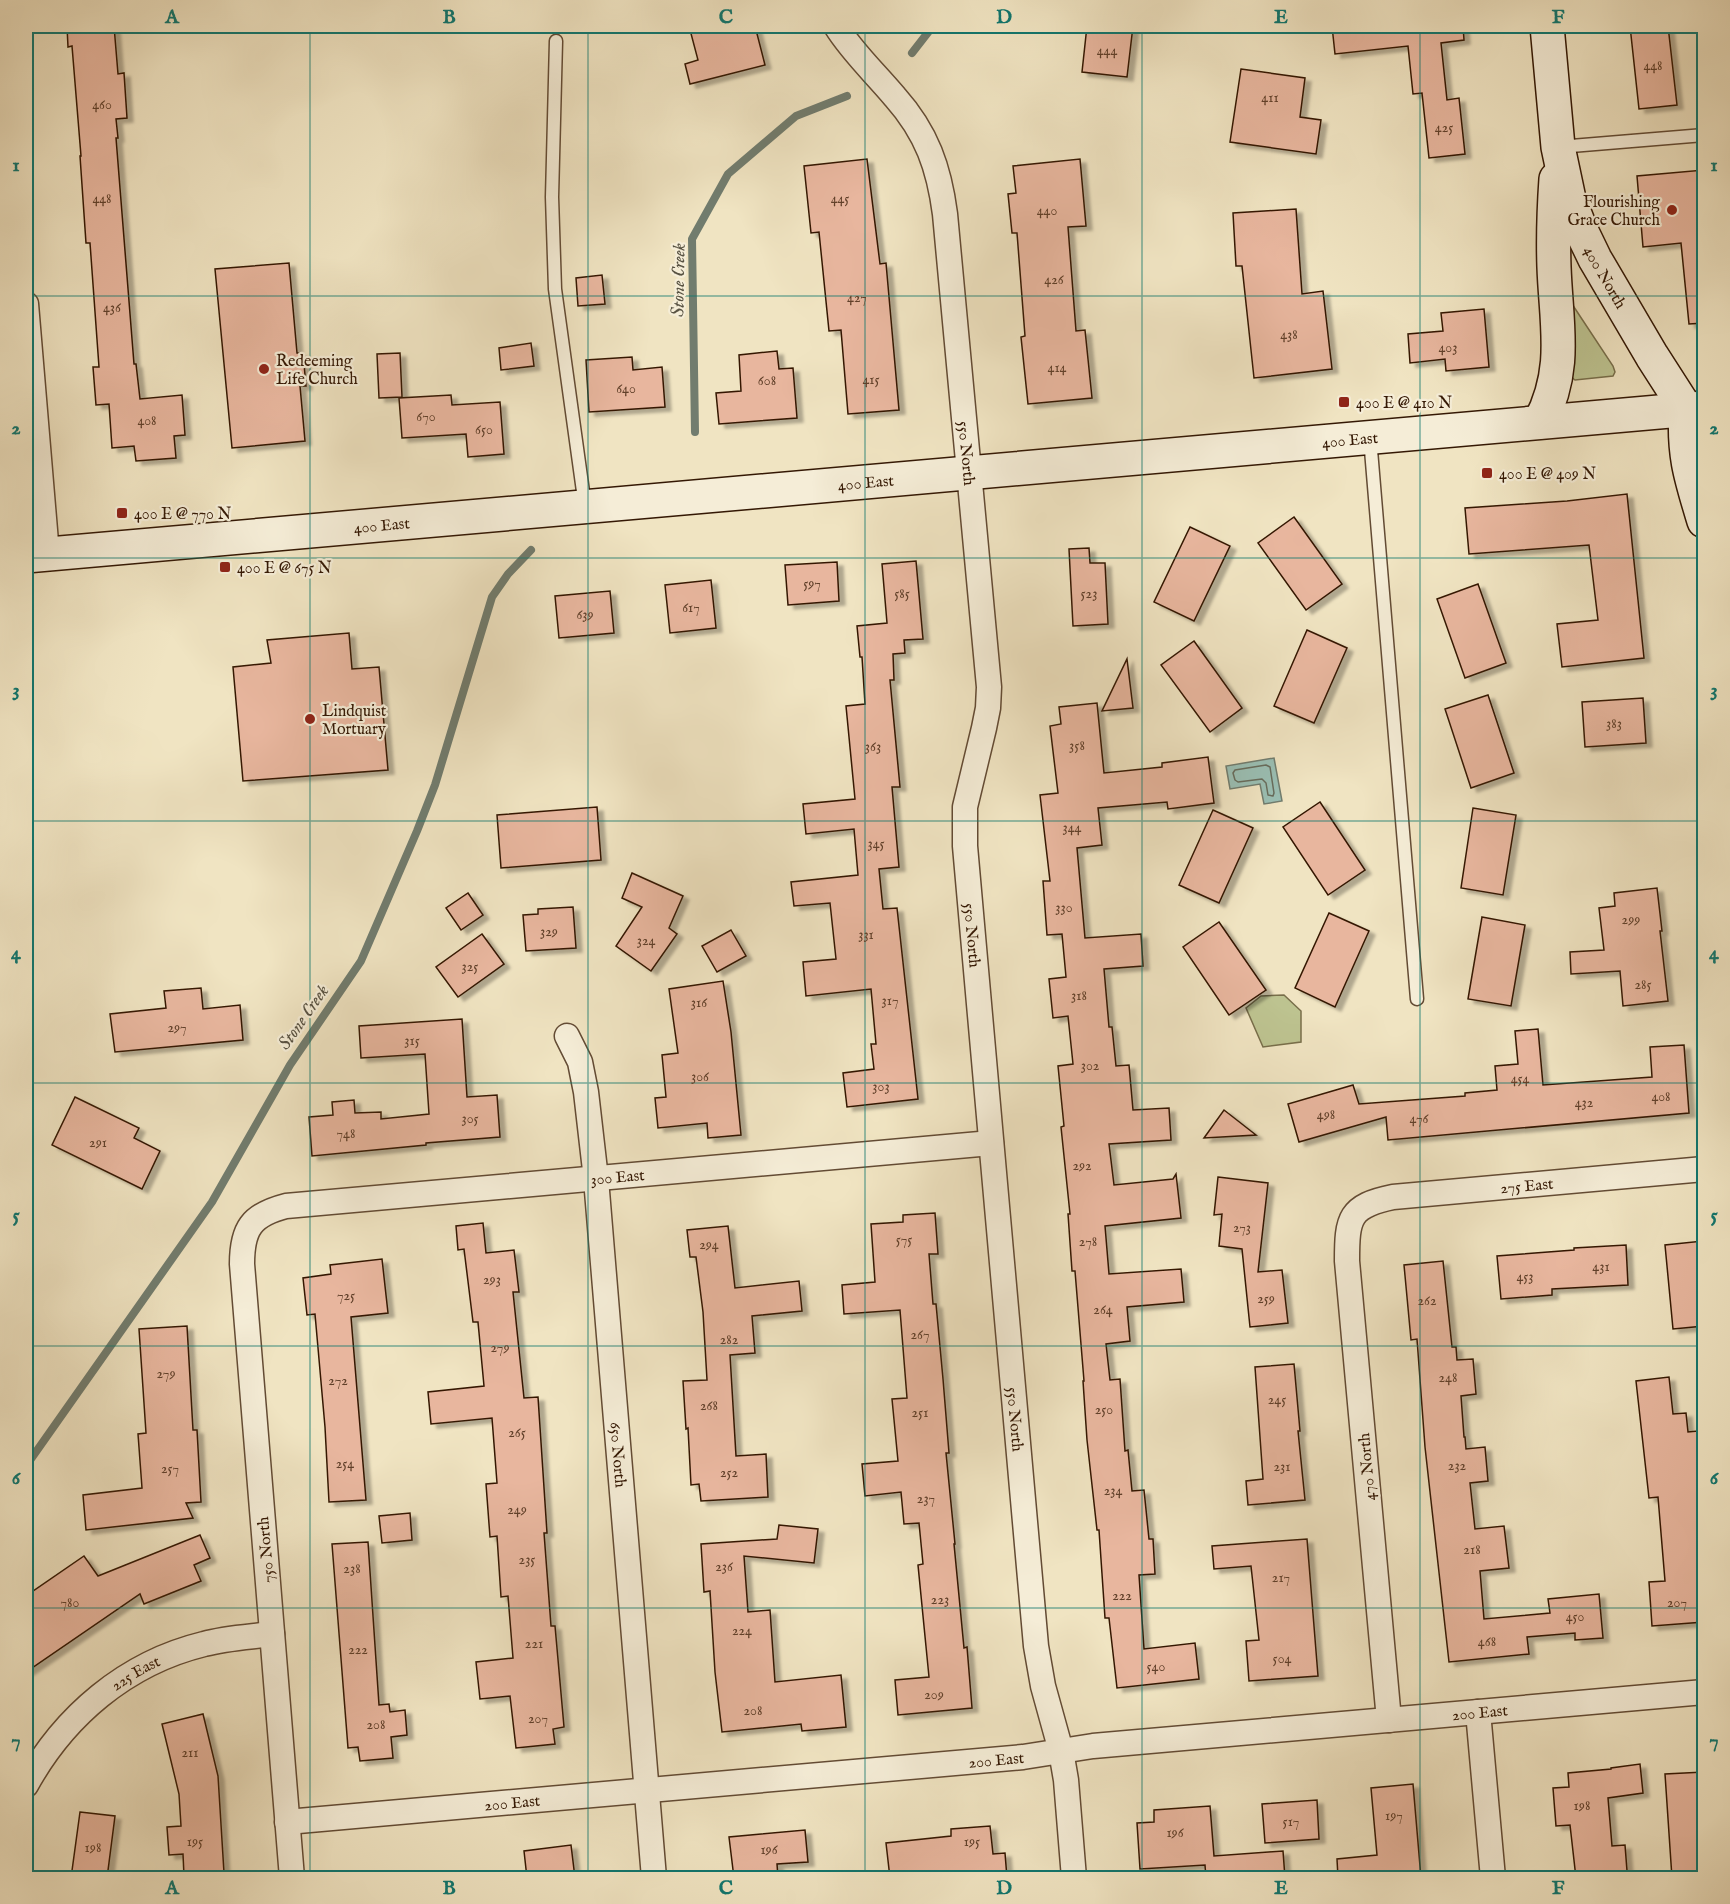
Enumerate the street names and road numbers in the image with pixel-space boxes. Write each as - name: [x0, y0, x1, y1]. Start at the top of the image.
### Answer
- street label: 400 North: [1578, 243, 1630, 313]
- street label: 550 North: [952, 420, 978, 487]
- street label: 400 East: [1321, 429, 1379, 454]
- street label: 400 East: [837, 471, 895, 496]
- street label: 400 East: [353, 514, 411, 539]
- street label: 550 North: [958, 902, 984, 969]
- street label: 300 East: [590, 1166, 646, 1191]
- street label: 275 East: [1500, 1175, 1555, 1199]
- street label: 550 North: [1001, 1386, 1027, 1453]
- street label: 650 North: [604, 1421, 630, 1489]
- street label: 470 North: [1355, 1432, 1381, 1502]
- street label: 750 North: [254, 1515, 280, 1584]
- street label: 225 East: [108, 1652, 164, 1696]
- street label: 200 East: [1451, 1701, 1509, 1726]
- street label: 200 East: [968, 1749, 1026, 1774]
- street label: 200 East: [484, 1792, 542, 1817]

